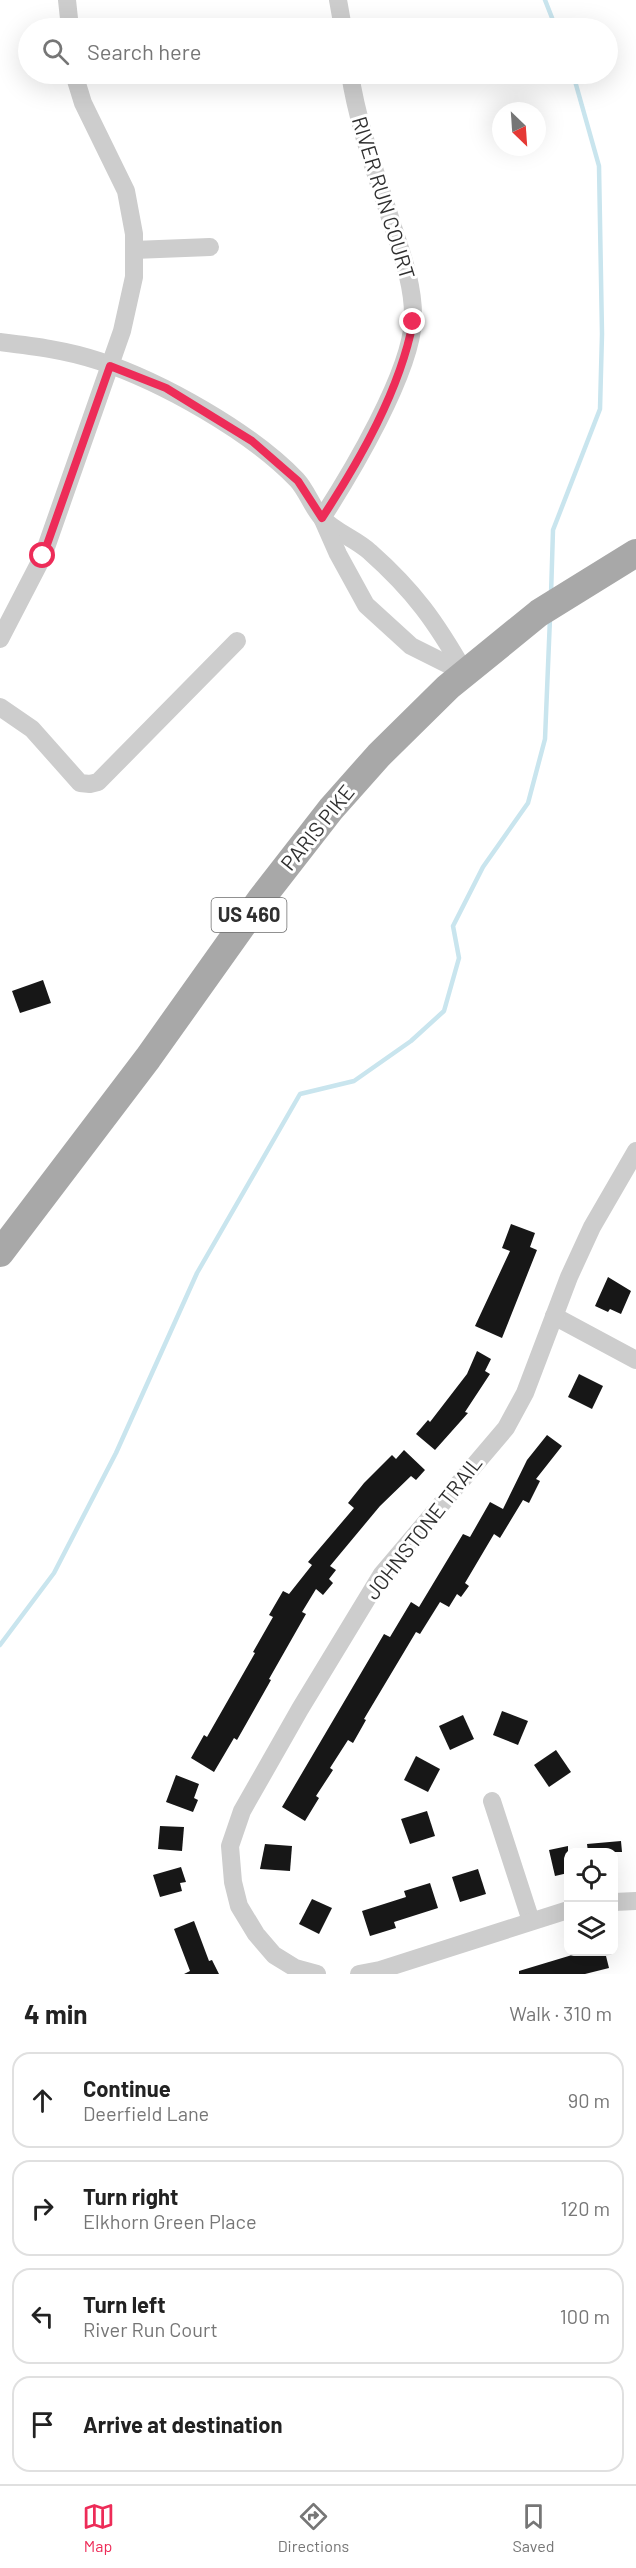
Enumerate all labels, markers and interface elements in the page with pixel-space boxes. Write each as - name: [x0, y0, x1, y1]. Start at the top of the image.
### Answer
- search box: [18, 18, 618, 84]
- icon: search: [39, 35, 72, 68]
- text: Search here: [87, 38, 201, 64]
- north arrow: [492, 102, 546, 156]
- street label: RIVER RUN COURT: [348, 113, 421, 282]
- route end: [399, 308, 425, 334]
- route start: [29, 542, 55, 568]
- street label: PARIS PIKE: [275, 779, 359, 875]
- road number: US 460: [212, 898, 286, 932]
- street label: JOHNSTONE TRAIL: [359, 1450, 487, 1604]
- map controls: [564, 1848, 618, 1956]
- button: locate: [564, 1848, 618, 1902]
- button: layers: [564, 1902, 618, 1956]
- text: 4 min: [24, 1998, 88, 2029]
- text: Walk · 310 m: [509, 2001, 612, 2025]
- text: Continue: [83, 2075, 171, 2101]
- icon: ahead: [26, 2084, 59, 2117]
- text: 90 m: [568, 2088, 610, 2112]
- text: Deerfield Lane: [83, 2101, 209, 2125]
- text: Turn right: [83, 2183, 178, 2209]
- icon: right: [26, 2192, 59, 2225]
- text: 120 m: [560, 2196, 610, 2220]
- text: Elkhorn Green Place: [83, 2209, 257, 2233]
- text: Turn left: [83, 2291, 166, 2317]
- icon: left: [26, 2300, 59, 2333]
- text: 100 m: [560, 2304, 610, 2328]
- text: River Run Court: [83, 2317, 218, 2341]
- icon: arrive: [26, 2408, 59, 2441]
- text: Arrive at destination: [83, 2411, 282, 2437]
- tab: Map: [82, 2500, 115, 2555]
- tab: Directions: [278, 2500, 349, 2555]
- tab: Saved: [512, 2500, 554, 2555]

